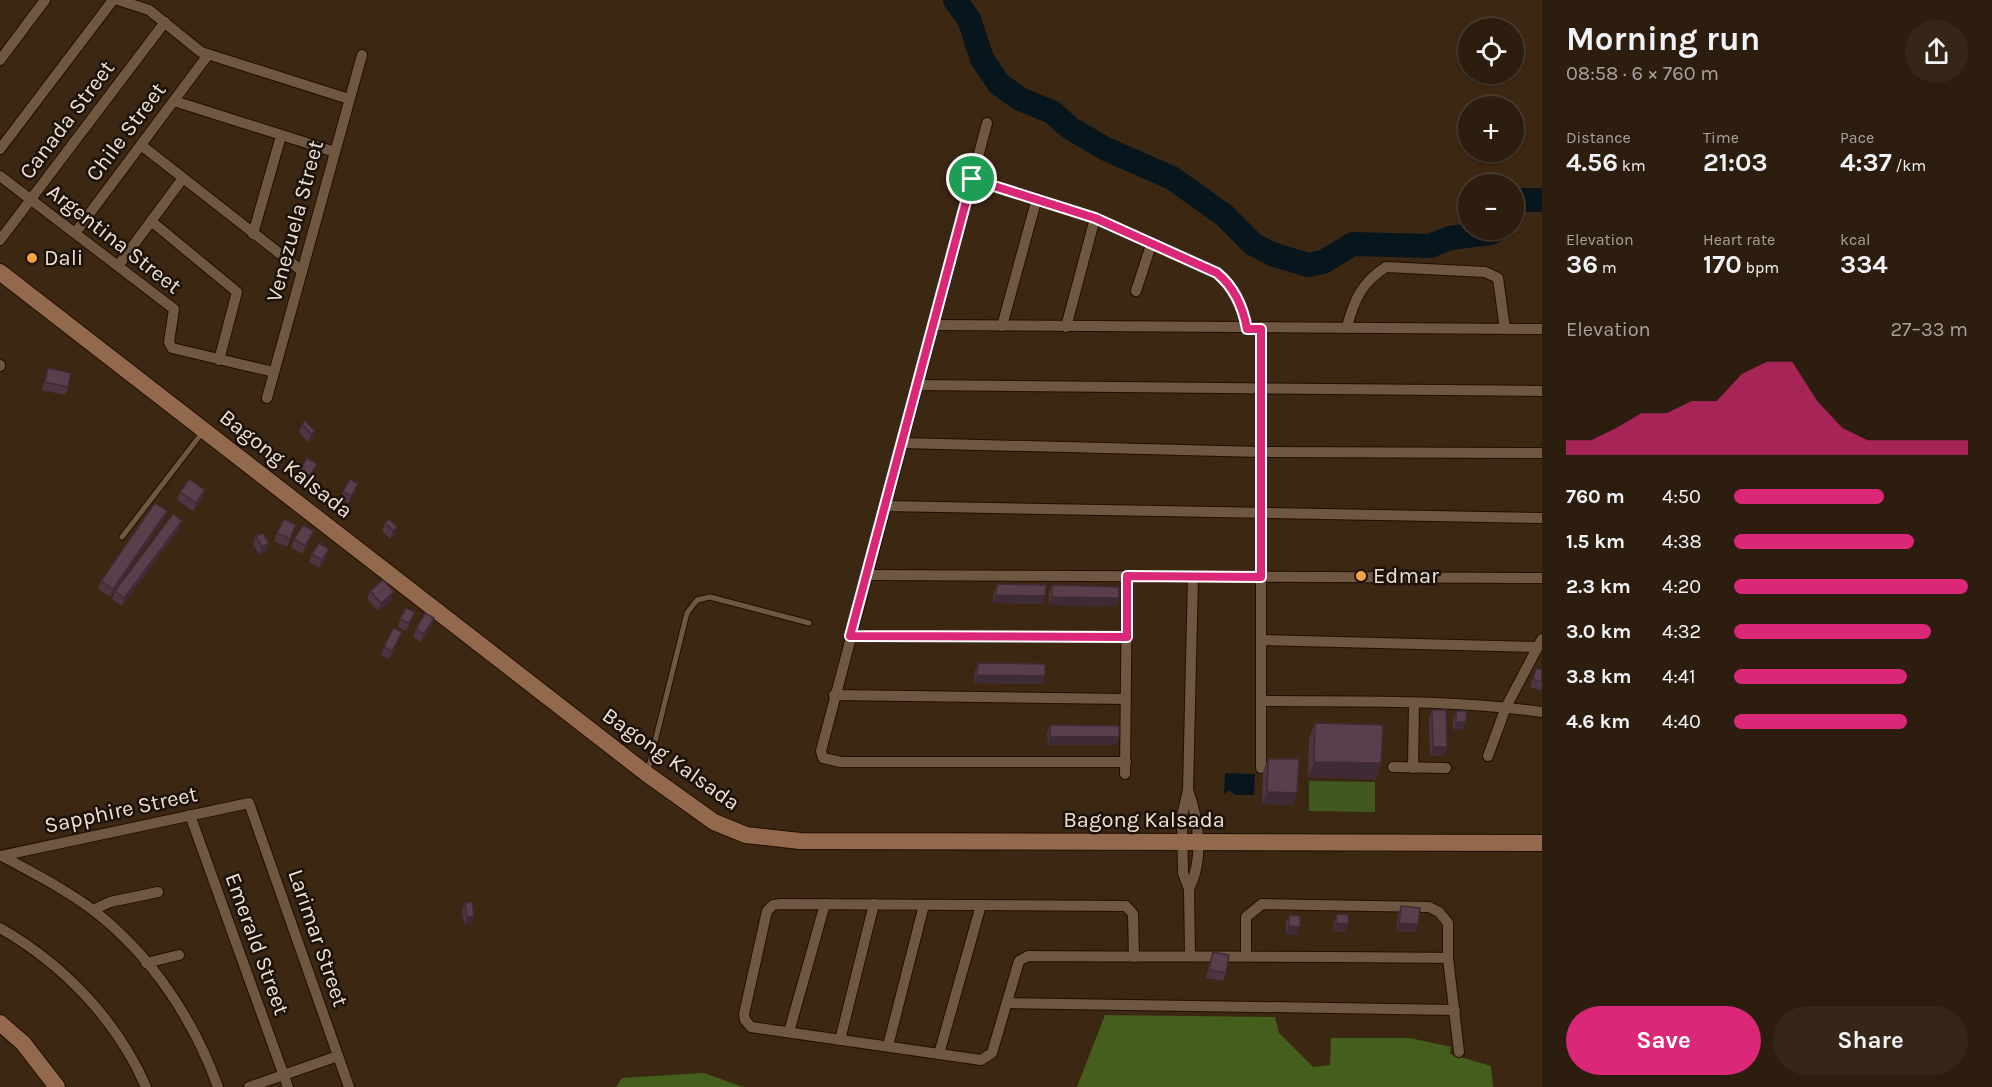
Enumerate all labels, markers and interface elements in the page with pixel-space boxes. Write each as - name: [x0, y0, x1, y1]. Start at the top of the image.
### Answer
- map controls: [1458, 18, 1524, 240]
- button: locate: [1458, 18, 1524, 84]
- text: Morning run: [1566, 20, 1760, 58]
- button: share: [1905, 20, 1968, 83]
- street label: Canada Street: [14, 56, 120, 184]
- text: 08:58 · 6 × 760 m: [1566, 62, 1719, 85]
- street label: Chile Street: [81, 78, 171, 186]
- button: +: [1458, 96, 1524, 162]
- text: Distance: [1566, 128, 1631, 147]
- text: Time: [1703, 128, 1739, 147]
- text: Pace: [1840, 128, 1874, 147]
- street label: Venezuela Street: [261, 137, 329, 305]
- text: 4.56: [1566, 147, 1618, 178]
- text: 21:03: [1703, 147, 1768, 178]
- text: 4:37: [1840, 147, 1892, 178]
- pin: [946, 153, 997, 204]
- text: km: [1618, 156, 1646, 175]
- text: /km: [1892, 156, 1926, 175]
- icon: arrive: [955, 162, 988, 195]
- button: −: [1458, 174, 1524, 240]
- street label: Argentina Street: [42, 179, 186, 299]
- text: Elevation: [1566, 230, 1634, 249]
- text: Heart rate: [1703, 230, 1775, 249]
- text: kcal: [1840, 230, 1871, 249]
- place label: Dali: [44, 245, 83, 271]
- text: 36: [1566, 249, 1598, 280]
- text: 170: [1703, 249, 1742, 280]
- text: 334: [1840, 249, 1888, 280]
- marker: Dali: [25, 251, 39, 265]
- text: m: [1598, 258, 1617, 277]
- text: bpm: [1742, 258, 1779, 277]
- text: Elevation: [1566, 318, 1651, 341]
- text: 27–33 m: [1890, 318, 1968, 341]
- street label: Bagong Kalsada: [214, 404, 358, 524]
- text: 760 m: [1566, 485, 1625, 508]
- text: 4:50: [1662, 485, 1701, 508]
- text: 1.5 km: [1566, 530, 1625, 553]
- text: 4:38: [1662, 530, 1702, 553]
- place label: Edmar: [1373, 563, 1439, 589]
- marker: Edmar: [1354, 569, 1368, 583]
- text: 2.3 km: [1566, 575, 1631, 598]
- text: 4:20: [1662, 575, 1701, 598]
- text: 3.0 km: [1566, 620, 1631, 643]
- text: 4:32: [1662, 620, 1701, 643]
- text: 3.8 km: [1566, 665, 1632, 688]
- text: 4:41: [1662, 665, 1696, 688]
- street label: Bagong Kalsada: [597, 702, 745, 816]
- text: 4.6 km: [1566, 710, 1630, 733]
- text: 4:40: [1662, 710, 1701, 733]
- street label: Sapphire Street: [42, 781, 200, 839]
- street label: Bagong Kalsada: [1063, 807, 1225, 833]
- street label: Larimar Street: [282, 866, 354, 1010]
- street label: Emerald Street: [219, 869, 295, 1019]
- button: Save: [1566, 1006, 1761, 1075]
- button: Share: [1773, 1006, 1968, 1075]

